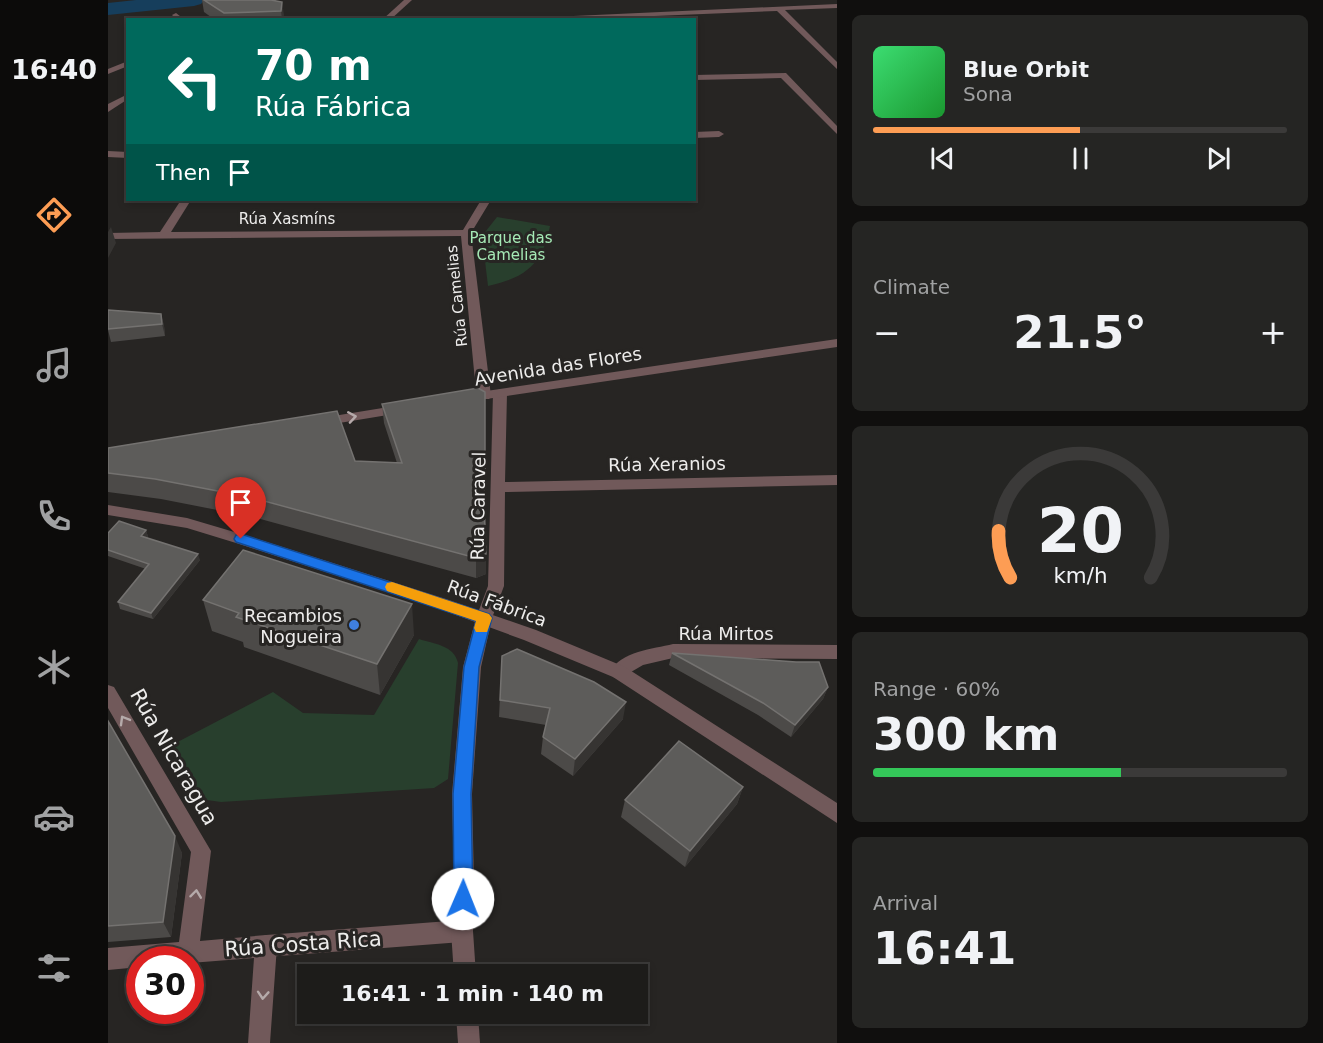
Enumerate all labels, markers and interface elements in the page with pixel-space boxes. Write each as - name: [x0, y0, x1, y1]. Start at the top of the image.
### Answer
- text: 70 m: [255, 41, 372, 90]
- icon: left: [156, 42, 234, 120]
- text: 16:40: [11, 54, 97, 85]
- text: Blue Orbit: [963, 57, 1089, 82]
- text: Sona: [963, 82, 1013, 106]
- text: Rúa Fábrica: [255, 91, 412, 122]
- icon: previous: [926, 142, 959, 175]
- icon: pause: [1064, 142, 1097, 175]
- icon: next: [1202, 142, 1235, 175]
- icon: arrive: [223, 156, 256, 189]
- text: Then: [156, 160, 211, 185]
- icon: directions: [33, 194, 75, 236]
- street label: Rúa Xasmíns: [239, 210, 335, 228]
- park label: Parque das Camelias: [469, 229, 553, 264]
- street label: Rúa Camelias: [443, 244, 471, 348]
- text: Climate: [873, 275, 950, 299]
- text: 21.5°: [1013, 306, 1147, 359]
- text: −: [873, 313, 901, 352]
- text: +: [1259, 313, 1287, 352]
- street label: Avenida das Flores: [473, 342, 643, 390]
- icon: music: [33, 344, 75, 386]
- one-way arrow: [347, 411, 357, 424]
- street label: Rúa Caravel: [467, 452, 489, 560]
- street label: Rúa Xeranios: [608, 452, 726, 476]
- pin: [215, 477, 266, 539]
- icon: arrive: [224, 486, 257, 519]
- icon: phone: [33, 495, 75, 537]
- text: 20: [1037, 495, 1123, 568]
- text: km/h: [1053, 564, 1107, 589]
- street label: Rúa Fábrica: [444, 575, 550, 631]
- place label: Recambios Nogueira: [244, 605, 342, 647]
- marker: Recambios Nogueira: [347, 618, 361, 632]
- street label: Rúa Mirtos: [678, 623, 774, 644]
- icon: climate: [33, 646, 75, 688]
- text: Range · 60%: [873, 677, 1000, 701]
- street label: Rúa Nicaragua: [125, 685, 223, 829]
- text: 300 km: [873, 708, 1059, 761]
- one-way arrow: [120, 716, 132, 726]
- icon: car: [33, 796, 75, 838]
- position arrow: [431, 867, 495, 931]
- one-way arrow: [189, 889, 202, 899]
- text: Arrival: [873, 891, 938, 915]
- text: 16:41: [873, 922, 1016, 975]
- street label: Rúa Costa Rica: [224, 927, 382, 961]
- speed limit sign: 30: [126, 946, 204, 1024]
- icon: filters: [33, 947, 75, 989]
- text: 16:41 · 1 min · 140 m: [341, 981, 604, 1006]
- one-way arrow: [257, 990, 270, 999]

